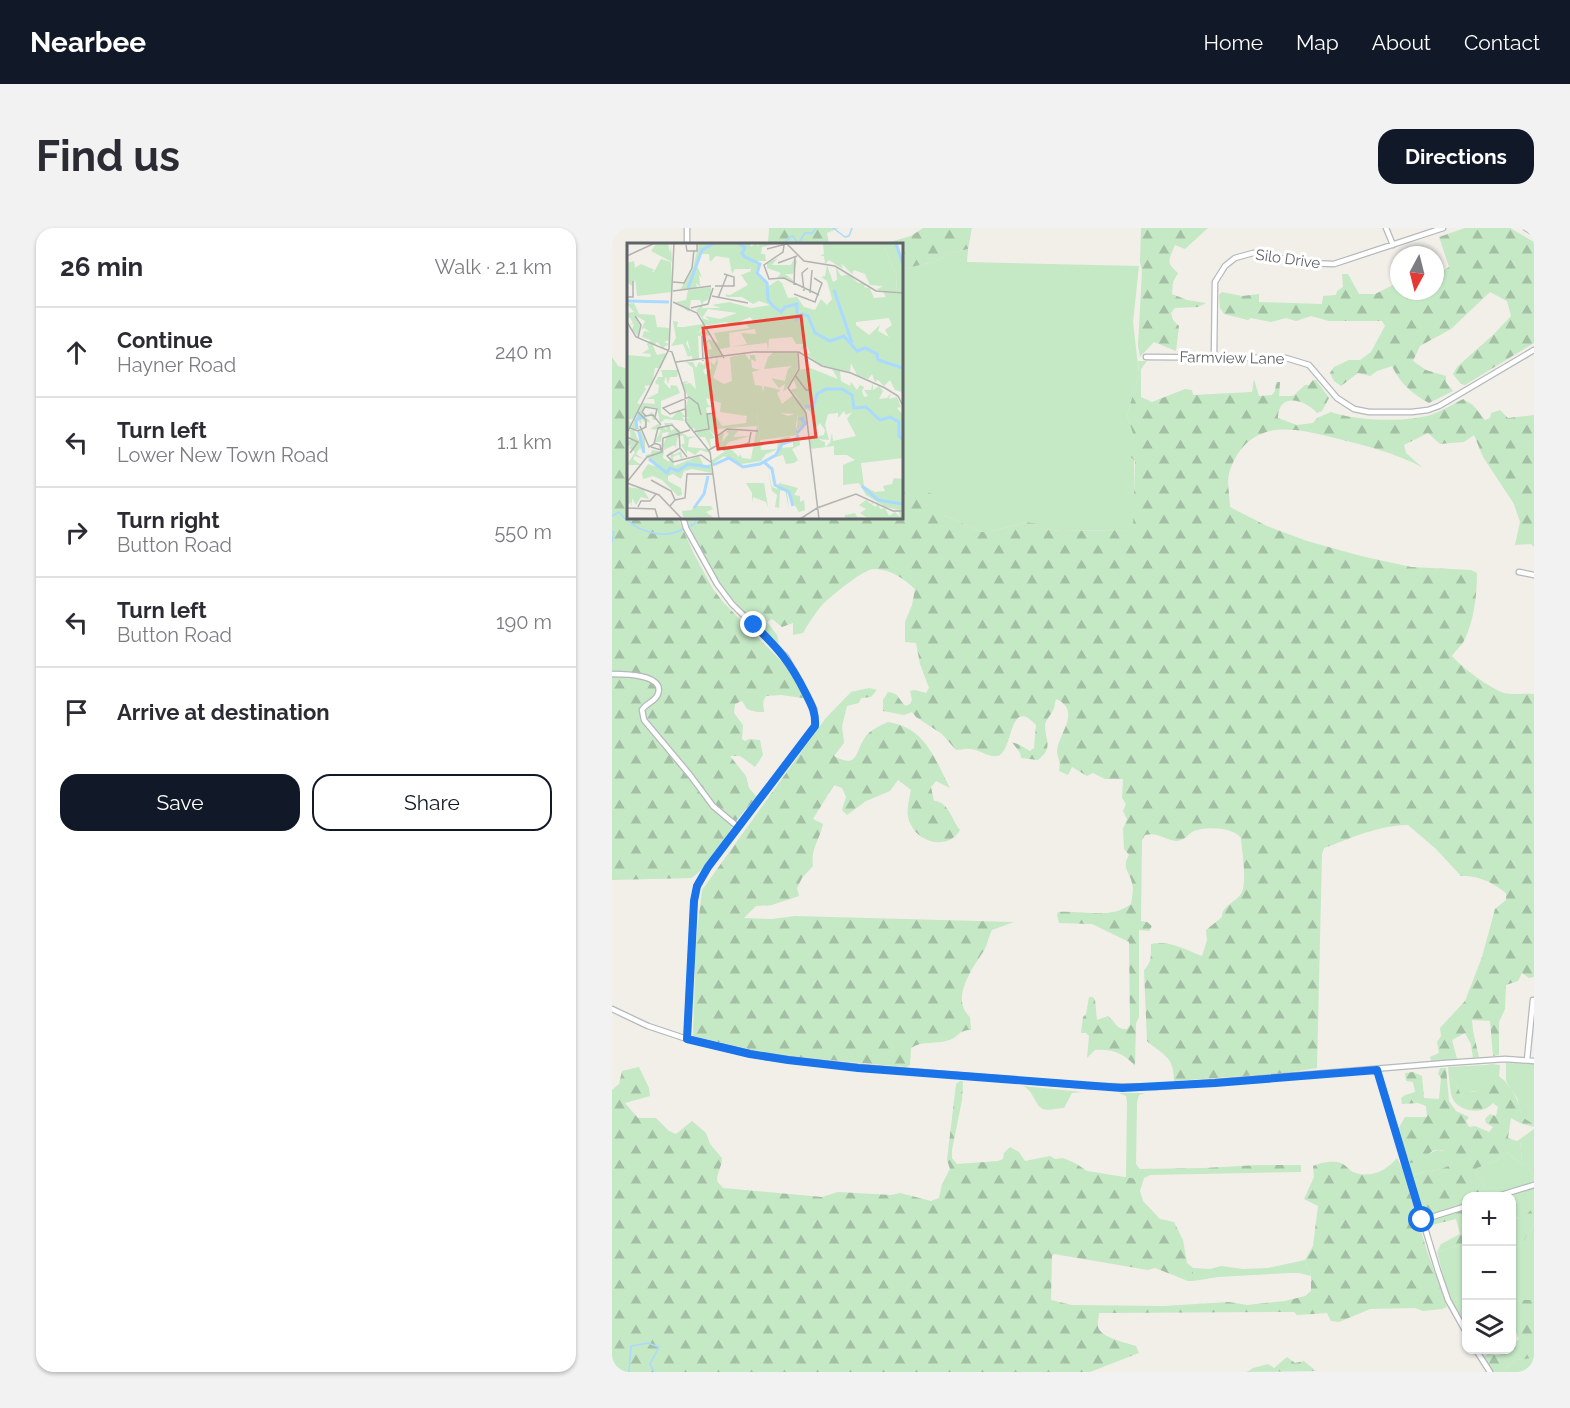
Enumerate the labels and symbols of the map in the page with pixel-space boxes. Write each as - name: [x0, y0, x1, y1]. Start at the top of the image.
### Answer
- inset map: [627, 243, 903, 519]
- street label: Silo Drive: [1255, 246, 1322, 272]
- north arrow: [1390, 246, 1444, 300]
- street label: Farmview Lane: [1179, 348, 1285, 368]
- route end: [740, 611, 766, 637]
- route start: [1408, 1206, 1434, 1232]

